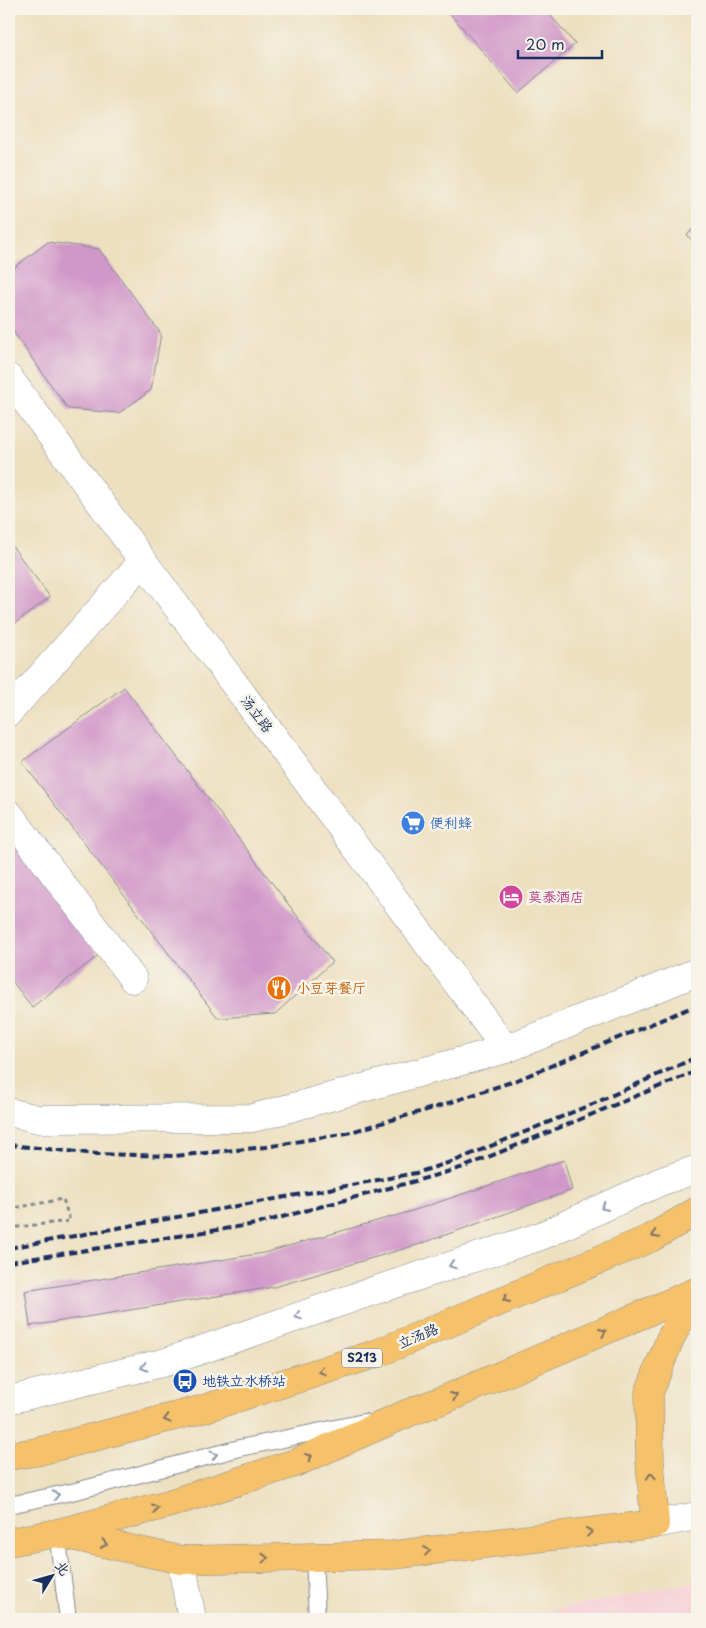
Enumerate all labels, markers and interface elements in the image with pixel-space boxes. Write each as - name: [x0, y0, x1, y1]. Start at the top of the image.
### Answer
- scale bar: [518, 28, 602, 60]
- text: 20 m: [526, 32, 565, 55]
- street label: 汤立路: [236, 691, 278, 737]
- supermarket icon: 便利蜂: [400, 810, 426, 836]
- place label: 便利蜂: [430, 812, 472, 833]
- hotel icon: 莫泰酒店: [498, 884, 524, 910]
- place label: 莫泰酒店: [528, 886, 584, 907]
- restaurant icon: 小豆芽餐厅: [266, 975, 292, 1001]
- place label: 小豆芽餐厅: [296, 977, 366, 998]
- one-way arrow: [600, 1201, 609, 1212]
- one-way arrow: [651, 1229, 660, 1239]
- one-way arrow: [448, 1259, 457, 1269]
- one-way arrow: [502, 1293, 511, 1303]
- one-way arrow: [294, 1311, 303, 1321]
- street label: 立汤路: [394, 1318, 441, 1353]
- one-way arrow: [598, 1328, 607, 1339]
- road number: S213: [342, 1349, 382, 1368]
- one-way arrow: [139, 1361, 148, 1372]
- one-way arrow: [318, 1365, 327, 1375]
- bus stop icon: 地铁立水桥站: [172, 1368, 198, 1394]
- place label: 地铁立水桥站: [202, 1370, 286, 1391]
- one-way arrow: [449, 1392, 457, 1402]
- one-way arrow: [162, 1413, 171, 1424]
- one-way arrow: [209, 1450, 218, 1461]
- one-way arrow: [304, 1453, 313, 1464]
- one-way arrow: [646, 1472, 657, 1480]
- one-way arrow: [52, 1490, 61, 1501]
- one-way arrow: [150, 1503, 158, 1513]
- one-way arrow: [585, 1527, 593, 1538]
- one-way arrow: [100, 1538, 109, 1548]
- one-way arrow: [424, 1546, 432, 1557]
- north arrow: [28, 1550, 78, 1600]
- one-way arrow: [262, 1553, 269, 1563]
- text: 北: [50, 1556, 75, 1580]

